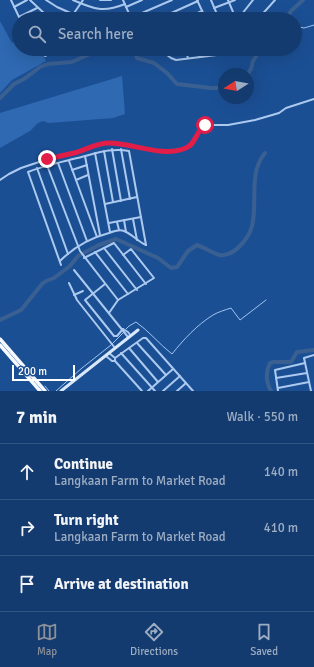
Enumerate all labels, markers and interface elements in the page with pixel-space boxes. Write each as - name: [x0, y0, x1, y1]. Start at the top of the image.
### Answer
- search box: [12, 12, 302, 56]
- icon: search: [26, 23, 48, 45]
- text: Search here: [58, 25, 134, 43]
- north arrow: [218, 68, 254, 104]
- route start: [196, 116, 214, 134]
- route end: [38, 150, 56, 168]
- scale bar: [12, 363, 75, 382]
- text: 200 m: [18, 365, 47, 378]
- text: 7 min: [16, 407, 57, 428]
- text: Walk · 550 m: [227, 409, 298, 425]
- text: Continue: [54, 455, 113, 473]
- icon: ahead: [16, 461, 38, 483]
- text: 140 m: [264, 464, 298, 480]
- text: Langkaan Farm to Market Road: [54, 473, 226, 489]
- text: Turn right: [54, 511, 119, 529]
- icon: right: [16, 517, 38, 539]
- text: 410 m: [264, 520, 298, 536]
- text: Langkaan Farm to Market Road: [54, 529, 226, 545]
- icon: arrive: [16, 573, 38, 595]
- text: Arrive at destination: [54, 575, 189, 593]
- tab: Map: [36, 621, 58, 658]
- tab: Directions: [130, 621, 178, 658]
- tab: Saved: [250, 621, 278, 658]

